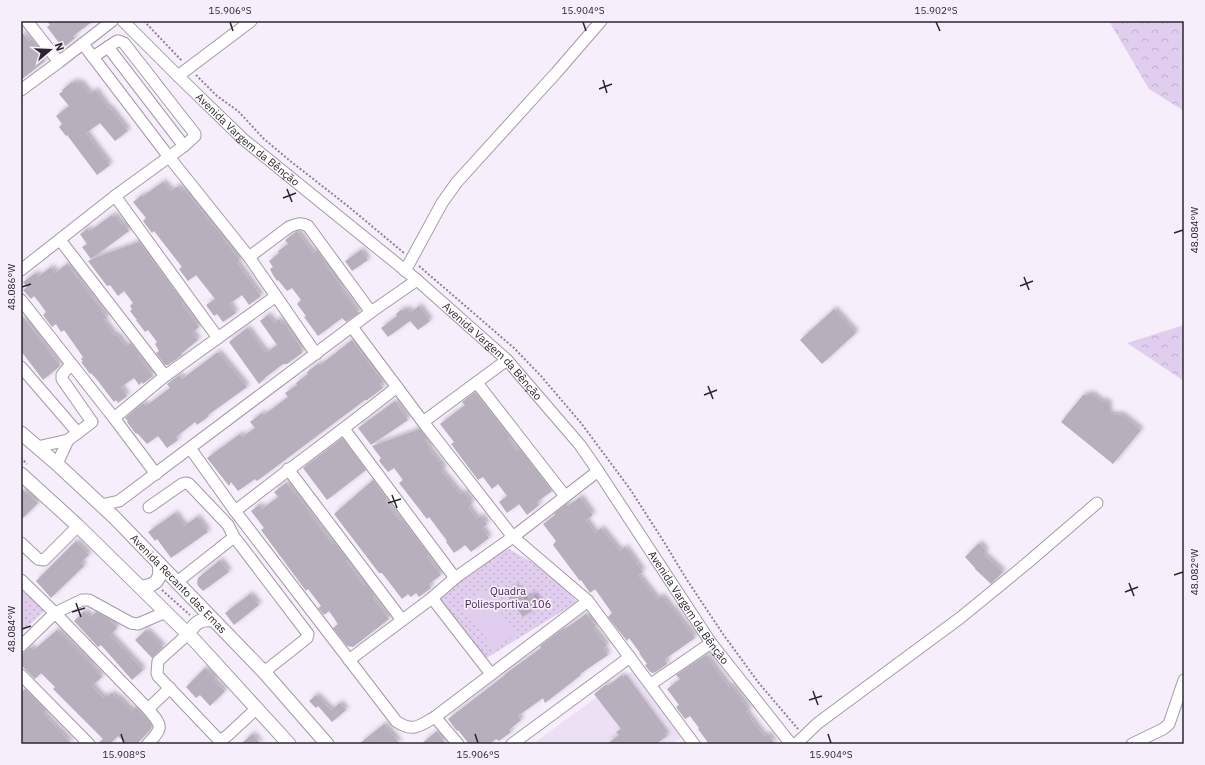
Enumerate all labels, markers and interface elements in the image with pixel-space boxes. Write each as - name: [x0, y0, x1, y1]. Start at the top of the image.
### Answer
- text: 15.906°S: [208, 4, 252, 17]
- text: 15.904°S: [561, 4, 605, 17]
- text: 15.902°S: [914, 4, 958, 17]
- north arrow: [30, 30, 70, 70]
- text: N: [52, 41, 67, 53]
- street label: Avenida Vargem da Bênção: [193, 90, 302, 189]
- text: 48.084°W: [1188, 207, 1201, 253]
- text: 48.086°W: [5, 264, 18, 310]
- street label: Avenida Vargem da Bênção: [440, 299, 545, 403]
- street label: Avenida Recanto das Emas: [127, 531, 230, 636]
- street label: Avenida Vargem da Bênção: [645, 548, 732, 667]
- text: 48.082°W: [1188, 549, 1201, 595]
- park label: Quadra Poliesportiva 106: [465, 584, 551, 611]
- text: 48.084°W: [5, 606, 18, 652]
- text: 15.908°S: [102, 748, 146, 761]
- text: 15.906°S: [456, 748, 500, 761]
- text: 15.904°S: [809, 748, 853, 761]

